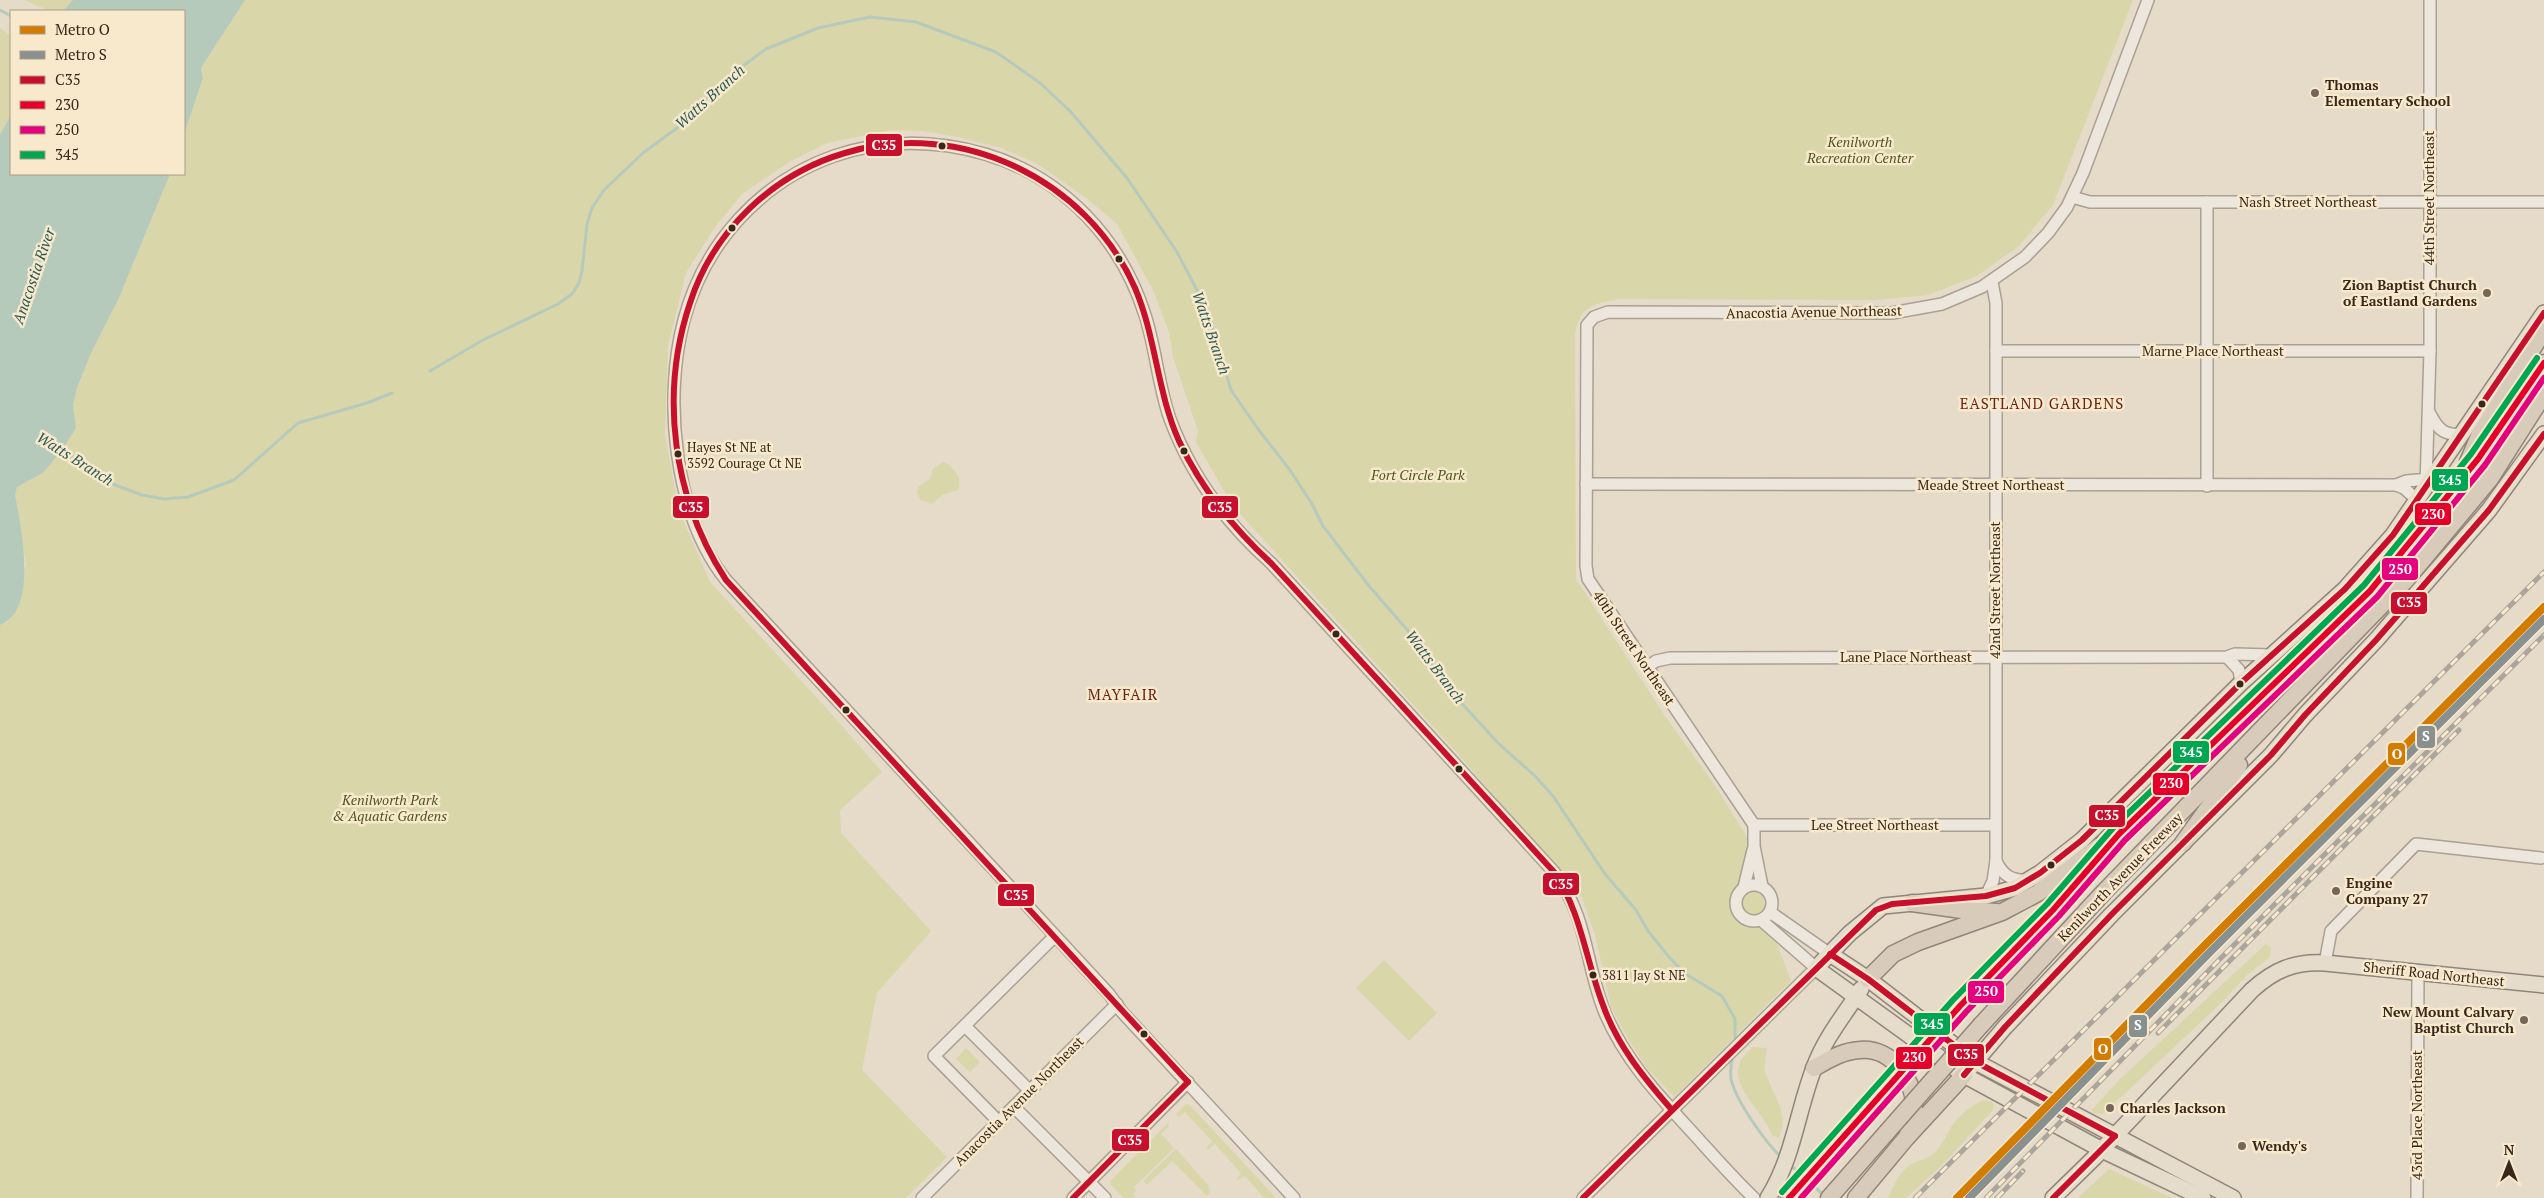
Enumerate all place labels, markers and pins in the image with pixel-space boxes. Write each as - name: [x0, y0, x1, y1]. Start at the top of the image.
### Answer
- place label: Thomas Elementary School: [2325, 75, 2451, 110]
- marker: Thomas Elementary School: [2309, 87, 2321, 99]
- unlabelled marker: [937, 141, 947, 151]
- unlabelled marker: [727, 223, 737, 233]
- unlabelled marker: [1114, 254, 1124, 264]
- place label: Zion Baptist Church of Eastland Gardens: [2343, 275, 2477, 310]
- marker: Zion Baptist Church of Eastland Gardens: [2481, 287, 2493, 299]
- unlabelled marker: [2477, 399, 2487, 409]
- place label: Hayes St NE at 3592 Courage Ct NE: [687, 438, 802, 472]
- unlabelled marker: [1179, 446, 1189, 456]
- marker: Hayes St NE at 3592 Courage Ct NE: [673, 449, 683, 459]
- unlabelled marker: [1331, 629, 1341, 639]
- unlabelled marker: [2235, 679, 2245, 689]
- unlabelled marker: [841, 705, 851, 715]
- unlabelled marker: [1454, 764, 1464, 774]
- unlabelled marker: [2046, 860, 2056, 870]
- place label: Engine Company 27: [2346, 873, 2429, 908]
- marker: Engine Company 27: [2330, 885, 2342, 897]
- place label: 3811 Jay St NE: [1602, 966, 1686, 984]
- marker: 3811 Jay St NE: [1588, 970, 1598, 980]
- place label: New Mount Calvary Baptist Church: [2382, 1002, 2515, 1037]
- marker: New Mount Calvary Baptist Church: [2518, 1014, 2530, 1026]
- unlabelled marker: [1139, 1029, 1149, 1039]
- place label: Charles Jackson: [2120, 1098, 2226, 1117]
- marker: Charles Jackson: [2104, 1102, 2116, 1114]
- place label: Wendy's: [2252, 1136, 2307, 1155]
- marker: Wendy's: [2236, 1140, 2248, 1152]

